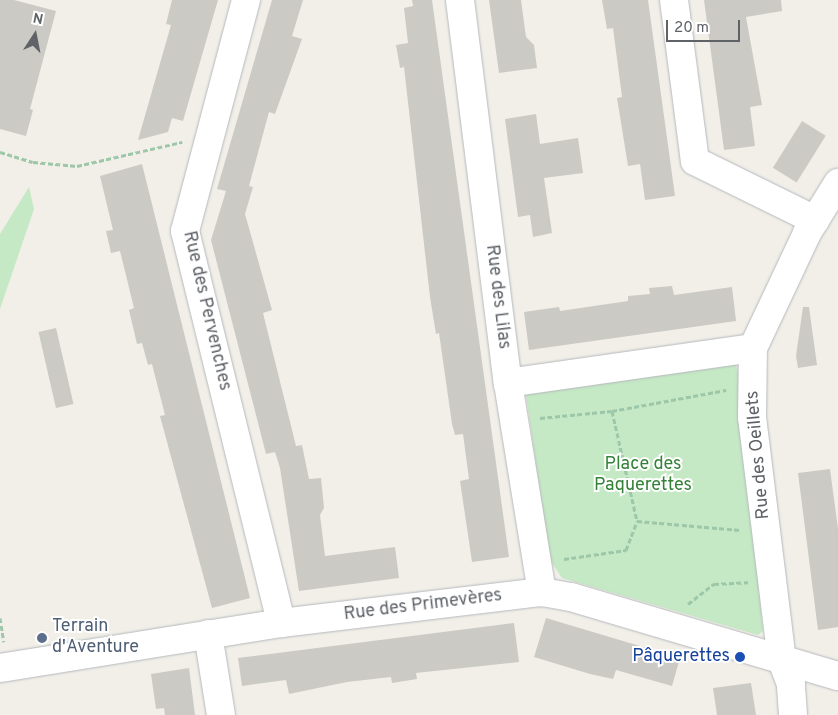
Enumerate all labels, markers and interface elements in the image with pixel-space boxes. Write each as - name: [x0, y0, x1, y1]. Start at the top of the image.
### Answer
- north arrow: [10, 10, 60, 60]
- text: N: [31, 10, 45, 29]
- scale bar: [668, 10, 742, 42]
- text: 20 m: [674, 19, 709, 38]
- street label: Rue des Pervenches: [177, 229, 235, 393]
- street label: Rue des Lilas: [480, 243, 514, 351]
- street label: Rue des Oeillets: [743, 390, 775, 520]
- park label: Place des Paquerettes: [594, 455, 692, 498]
- street label: Rue des Primevères: [343, 586, 503, 626]
- place label: Terrain d'Aventure: [52, 617, 139, 660]
- marker: Terrain d'Aventure: [36, 632, 48, 644]
- place label: Pâquerettes: [632, 646, 730, 668]
- marker: Pâquerettes: [734, 651, 746, 663]

